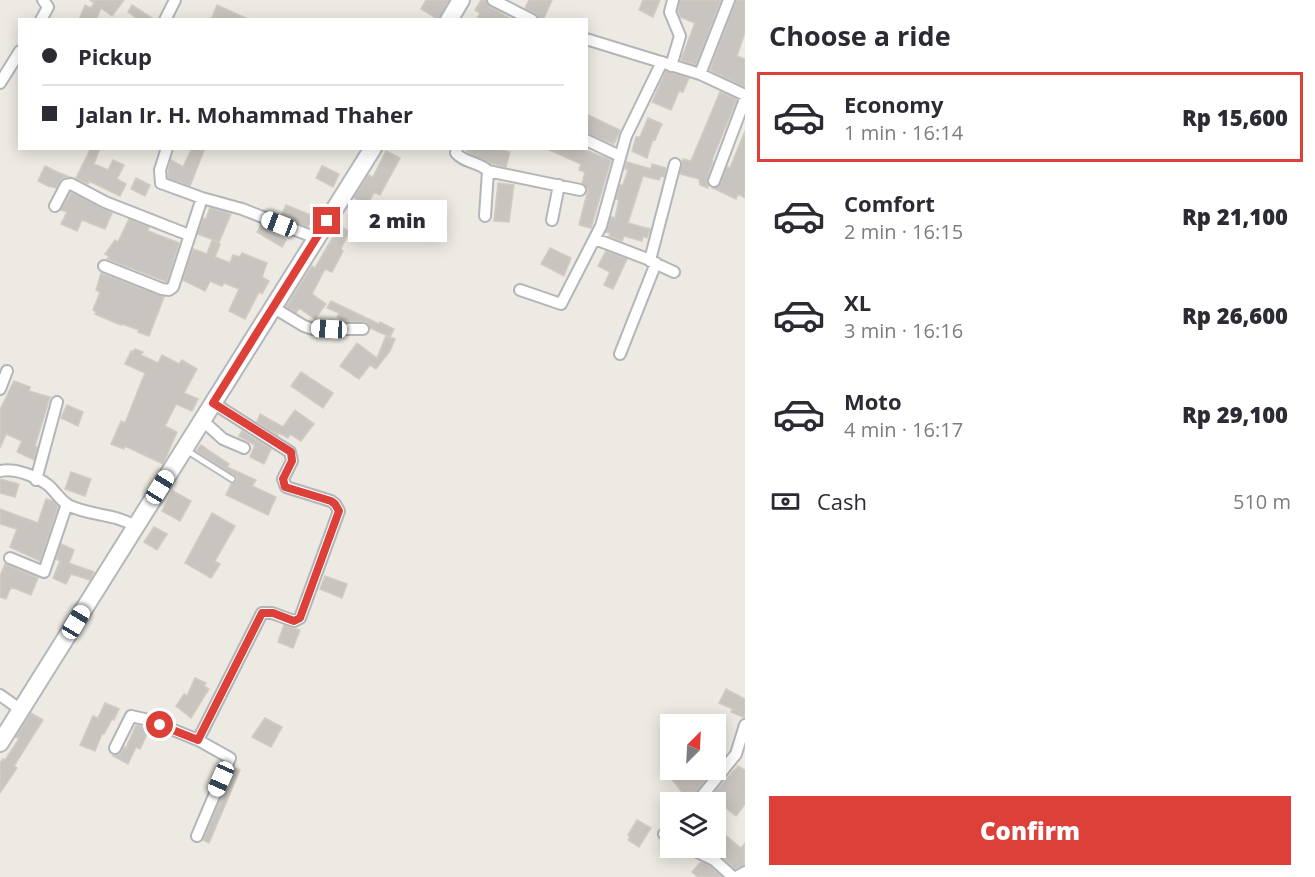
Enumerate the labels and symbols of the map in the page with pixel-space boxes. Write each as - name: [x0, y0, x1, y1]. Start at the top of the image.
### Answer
- callout: 2 min: [348, 200, 447, 242]
- route end: [313, 207, 340, 234]
- car: [259, 209, 299, 239]
- car: [311, 319, 347, 339]
- car: [143, 467, 177, 507]
- car: [59, 602, 93, 642]
- route start: [146, 711, 173, 738]
- north arrow: [660, 714, 726, 780]
- car: [205, 759, 237, 799]

